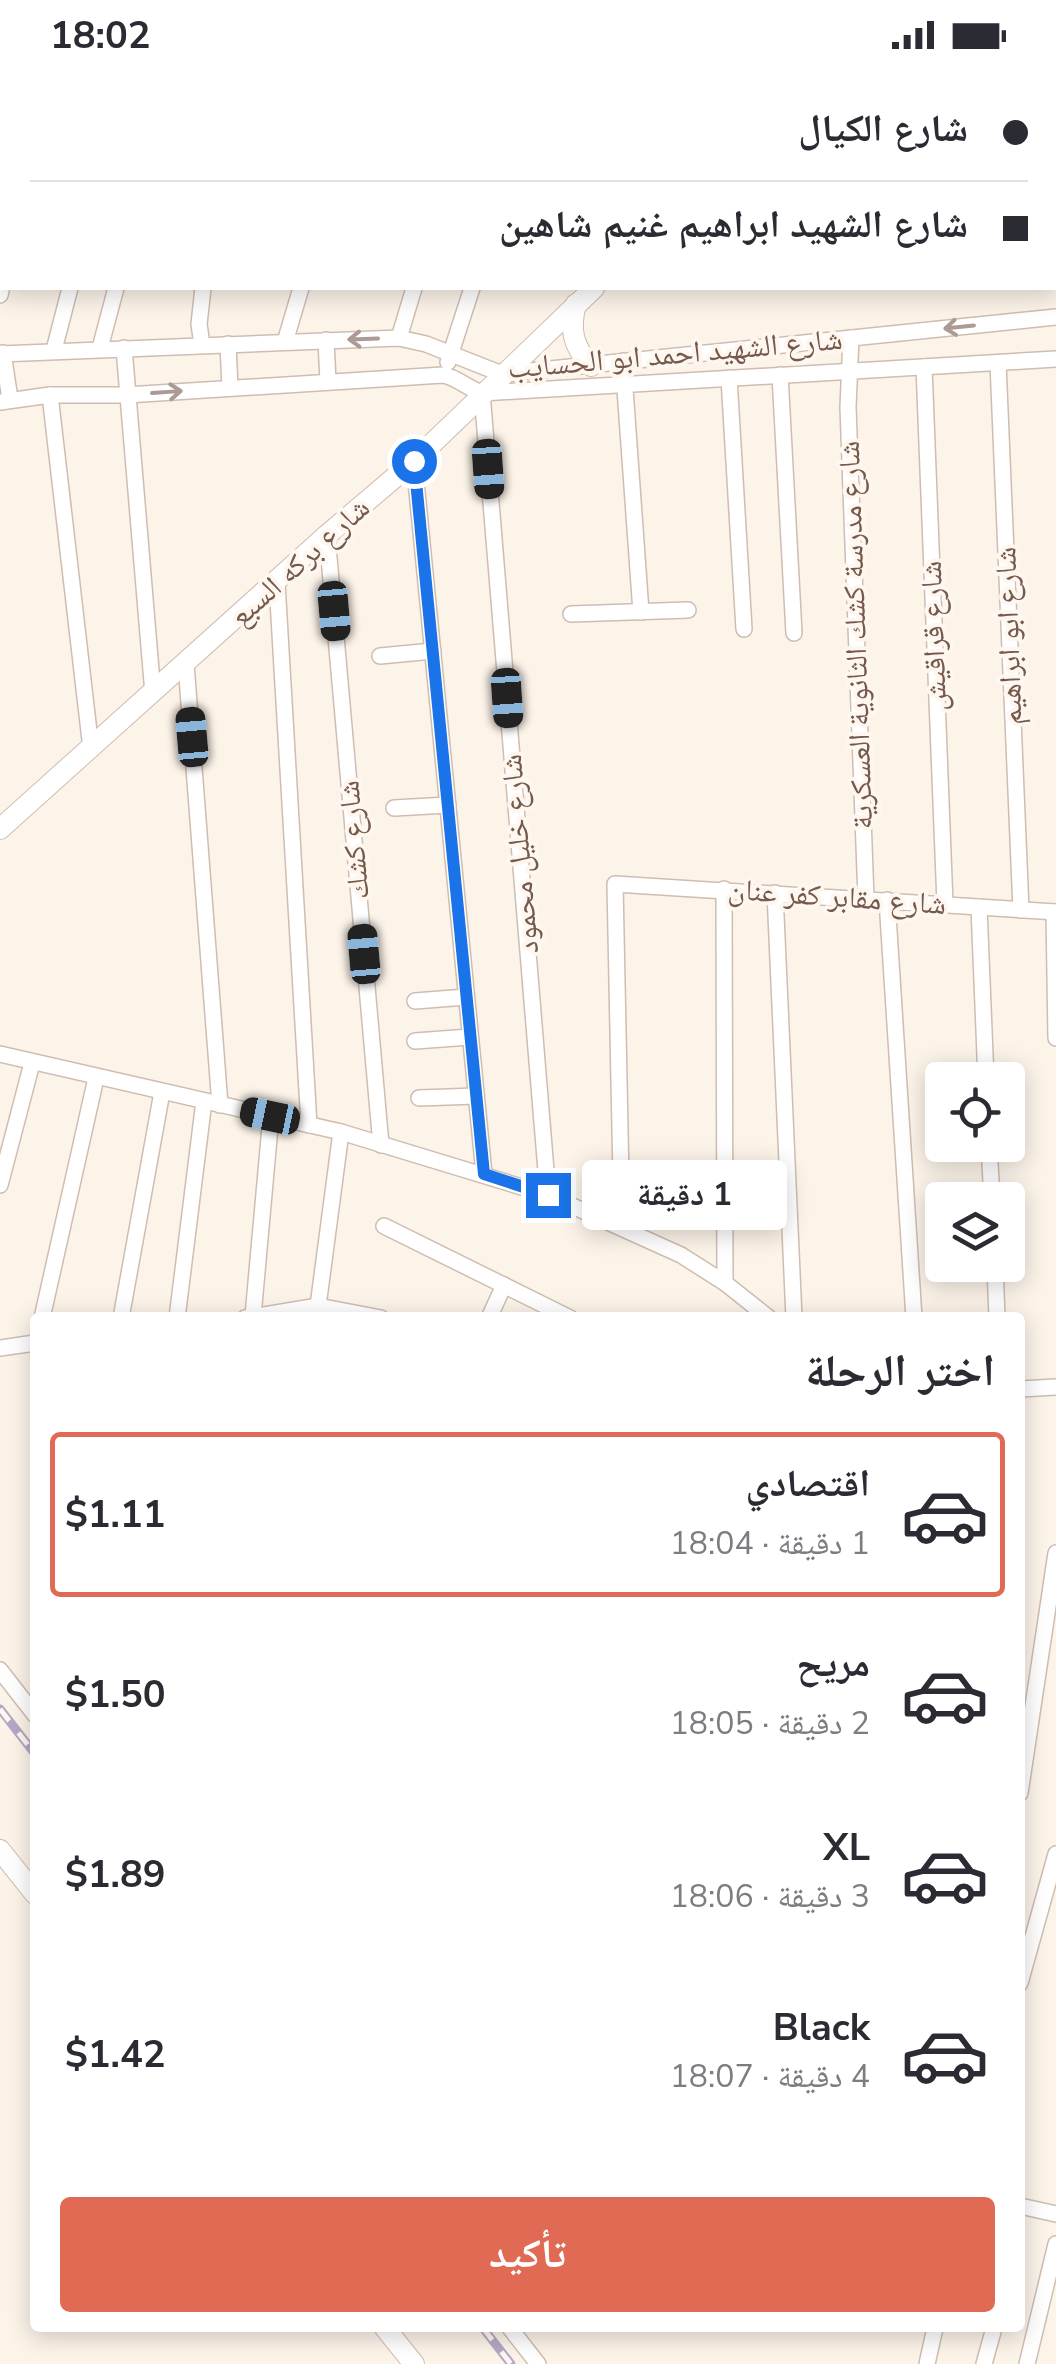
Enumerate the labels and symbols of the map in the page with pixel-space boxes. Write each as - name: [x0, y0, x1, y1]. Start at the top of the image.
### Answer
- one-way arrow: [943, 317, 976, 336]
- street label: شارع الشهيد احمد ابو الحسايب: [506, 319, 844, 389]
- one-way arrow: [347, 330, 379, 349]
- one-way arrow: [150, 383, 182, 402]
- car: [471, 438, 505, 500]
- route start: [392, 439, 437, 484]
- street label: شارع مدرسة كشك الثانوية العسكرية: [829, 440, 883, 830]
- street label: شارع بركه السبع: [221, 488, 379, 636]
- street label: شارع ابو ابراهيم: [985, 546, 1033, 726]
- street label: شارع قراقيش: [911, 560, 957, 712]
- car: [316, 580, 352, 642]
- car: [490, 667, 524, 729]
- car: [174, 706, 210, 768]
- street label: شارع خليل محمود: [491, 753, 549, 955]
- street label: شارع كشك: [328, 779, 380, 901]
- street label: شارع مقابر كفر عنان: [727, 869, 947, 925]
- car: [346, 923, 382, 985]
- car: [238, 1095, 302, 1137]
- callout: 1 دقيقة: [583, 1160, 788, 1230]
- route end: [526, 1173, 571, 1218]

